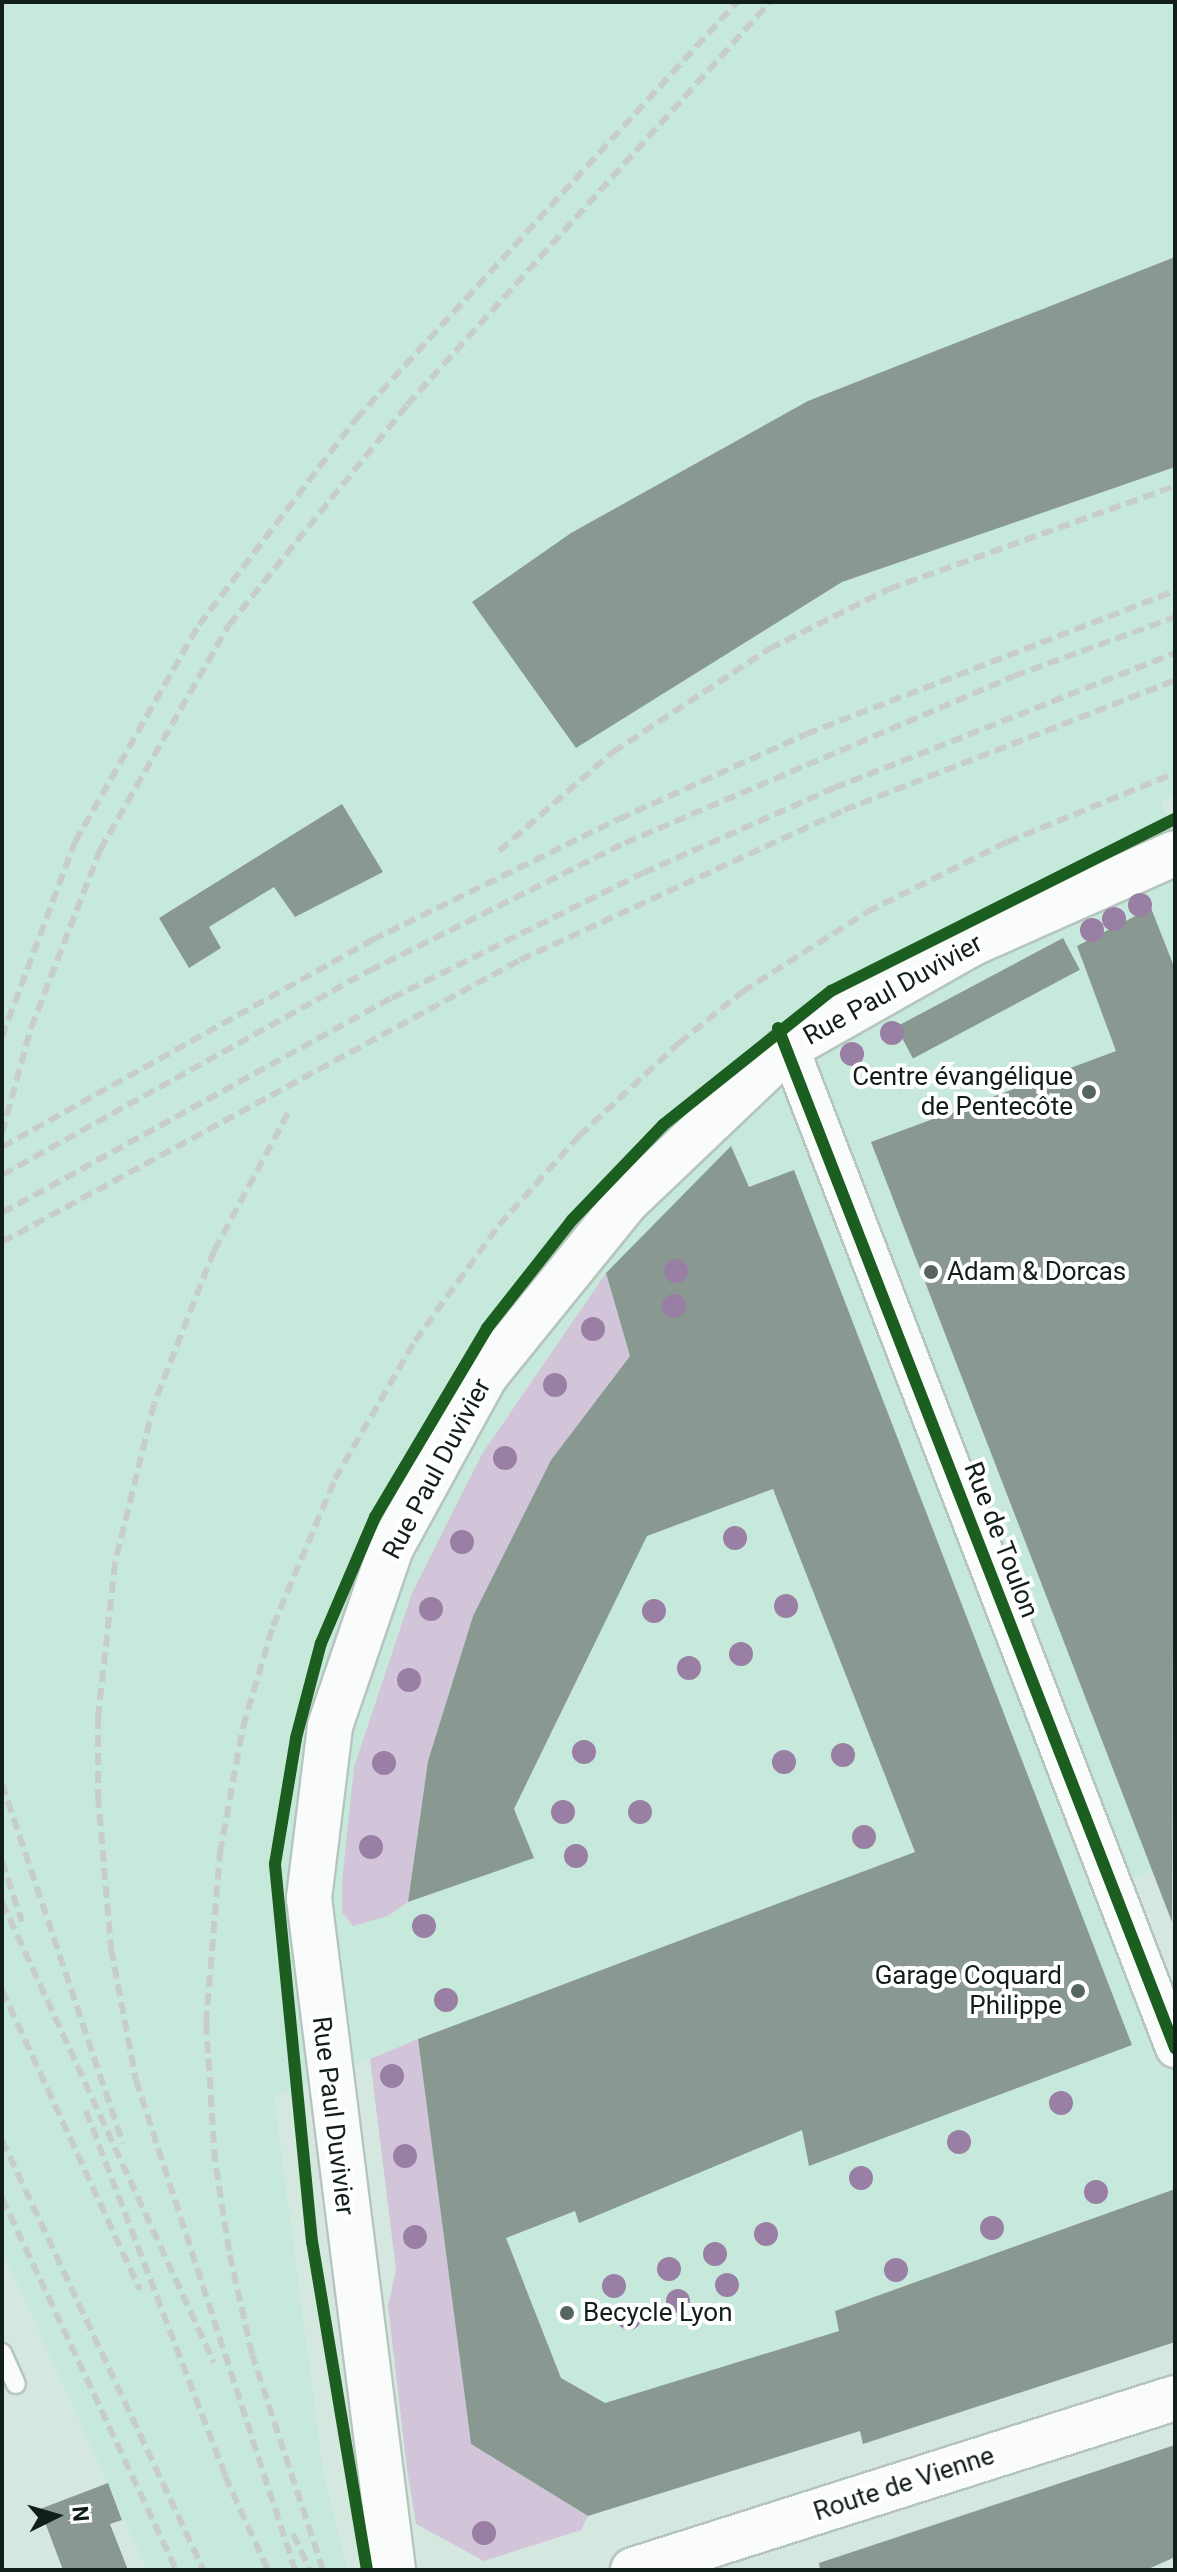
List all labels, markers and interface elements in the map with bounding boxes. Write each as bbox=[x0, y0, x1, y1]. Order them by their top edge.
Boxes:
street label: Rue Paul Duvivier bbox=[798, 928, 988, 1052]
place label: Centre évangélique de Pentecôte bbox=[852, 1061, 1073, 1122]
marker: Centre évangélique de Pentecôte bbox=[1080, 1083, 1098, 1101]
place label: Adam & Dorcas bbox=[947, 1256, 1126, 1288]
marker: Adam & Dorcas bbox=[922, 1263, 940, 1281]
street label: Rue Paul Duvivier bbox=[376, 1373, 498, 1565]
street label: Rue de Toulon bbox=[957, 1458, 1045, 1622]
place label: Garage Coquard Philippe bbox=[875, 1960, 1062, 2022]
marker: Garage Coquard Philippe bbox=[1069, 1982, 1087, 2000]
street label: Rue Paul Duvivier bbox=[305, 2015, 361, 2217]
place label: Becycle Lyon bbox=[583, 2297, 733, 2329]
marker: Becycle Lyon bbox=[558, 2304, 576, 2322]
street label: Route de Vienne bbox=[810, 2440, 998, 2528]
north arrow bbox=[16, 2476, 96, 2556]
text: N bbox=[67, 2505, 94, 2523]

